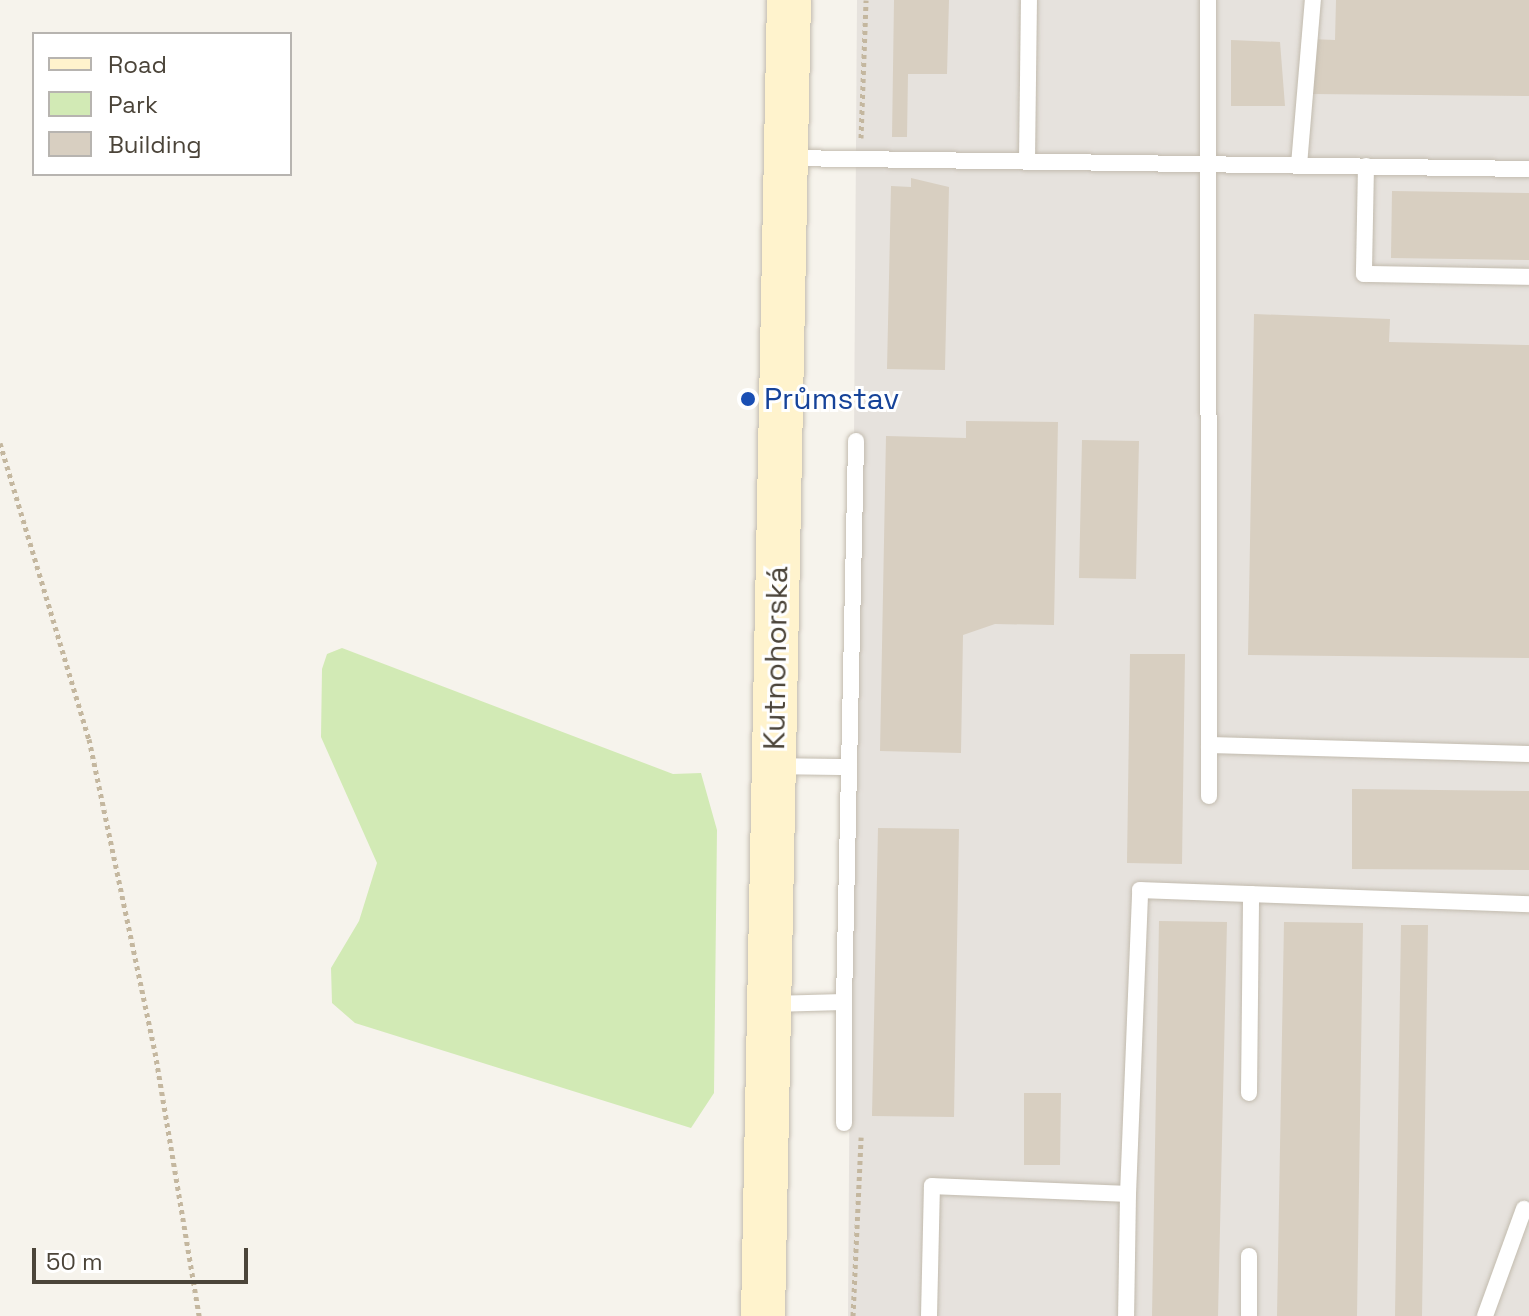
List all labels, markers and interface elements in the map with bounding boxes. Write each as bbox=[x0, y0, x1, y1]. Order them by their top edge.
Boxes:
legend bbox=[32, 32, 292, 176]
text: Road bbox=[108, 49, 167, 80]
text: Park bbox=[108, 89, 158, 120]
text: Building bbox=[108, 129, 202, 160]
place label: Průmstav bbox=[764, 381, 899, 417]
marker: Průmstav bbox=[739, 390, 757, 408]
street label: Kutnohorská bbox=[756, 566, 796, 750]
scale bar bbox=[36, 1232, 252, 1282]
text: 50 m bbox=[46, 1246, 103, 1277]

